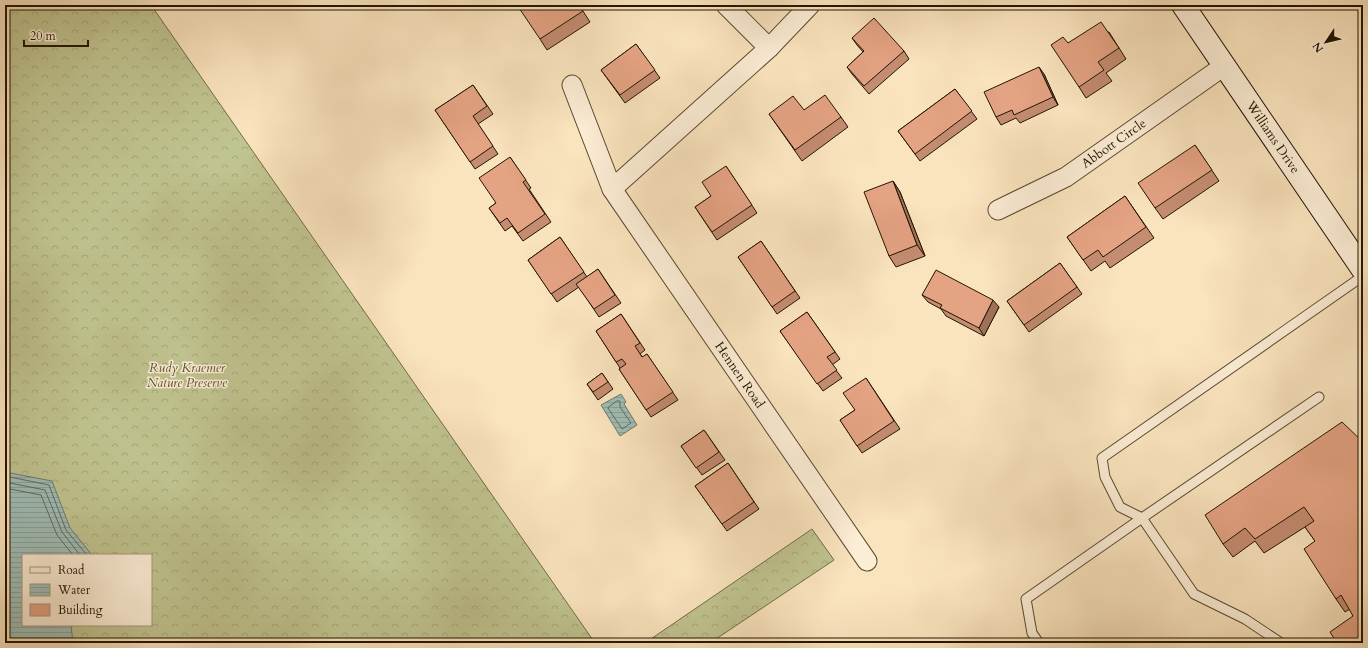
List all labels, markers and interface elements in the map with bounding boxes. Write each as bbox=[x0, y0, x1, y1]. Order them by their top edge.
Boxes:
scale bar bbox=[24, 22, 88, 48]
north arrow bbox=[1306, 22, 1346, 62]
text: 20 m bbox=[30, 28, 57, 44]
text: N bbox=[1309, 39, 1327, 56]
street label: Williams Drive bbox=[1241, 97, 1304, 177]
street label: Abbott Circle bbox=[1078, 114, 1150, 172]
street label: Hennen Road bbox=[710, 338, 769, 412]
park label: Rudy Kraemer Nature Preserve bbox=[147, 359, 228, 392]
legend bbox=[22, 554, 152, 626]
text: Road bbox=[58, 562, 85, 578]
text: Water bbox=[57, 582, 91, 598]
text: Building bbox=[58, 602, 103, 618]

